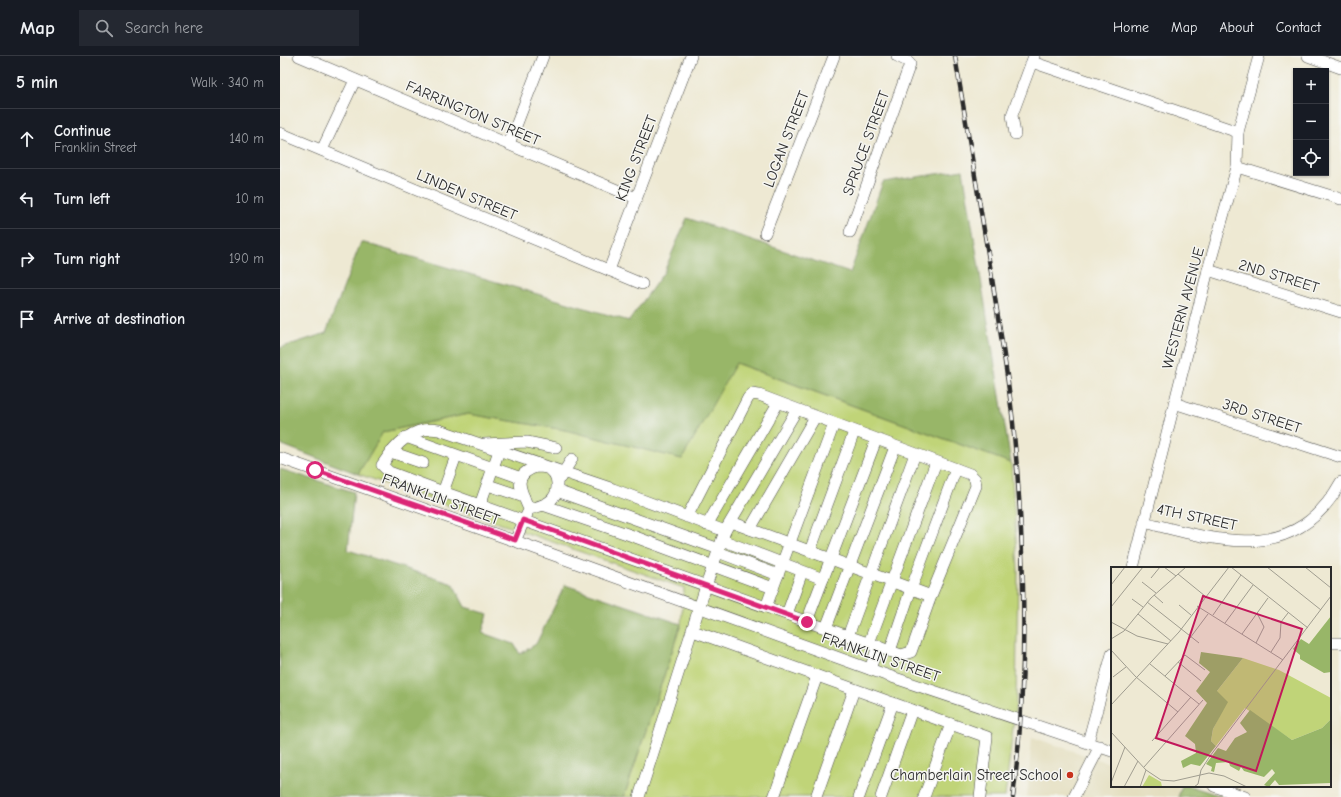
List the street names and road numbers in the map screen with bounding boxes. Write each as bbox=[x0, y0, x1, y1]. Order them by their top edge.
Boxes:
street label: FARRINGTON STREET bbox=[403, 77, 543, 149]
street label: LOGAN STREET bbox=[759, 88, 813, 190]
street label: SPRUCE STREET bbox=[839, 88, 893, 198]
street label: KING STREET bbox=[611, 112, 661, 204]
street label: LINDEN STREET bbox=[414, 166, 520, 224]
street label: WESTERN AVENUE bbox=[1158, 245, 1208, 371]
street label: 2ND STREET bbox=[1237, 255, 1322, 297]
street label: 3RD STREET bbox=[1220, 395, 1304, 437]
street label: FRANKLIN STREET bbox=[380, 469, 502, 529]
street label: 4TH STREET bbox=[1155, 500, 1239, 534]
street label: FRANKLIN STREET bbox=[820, 628, 943, 686]

